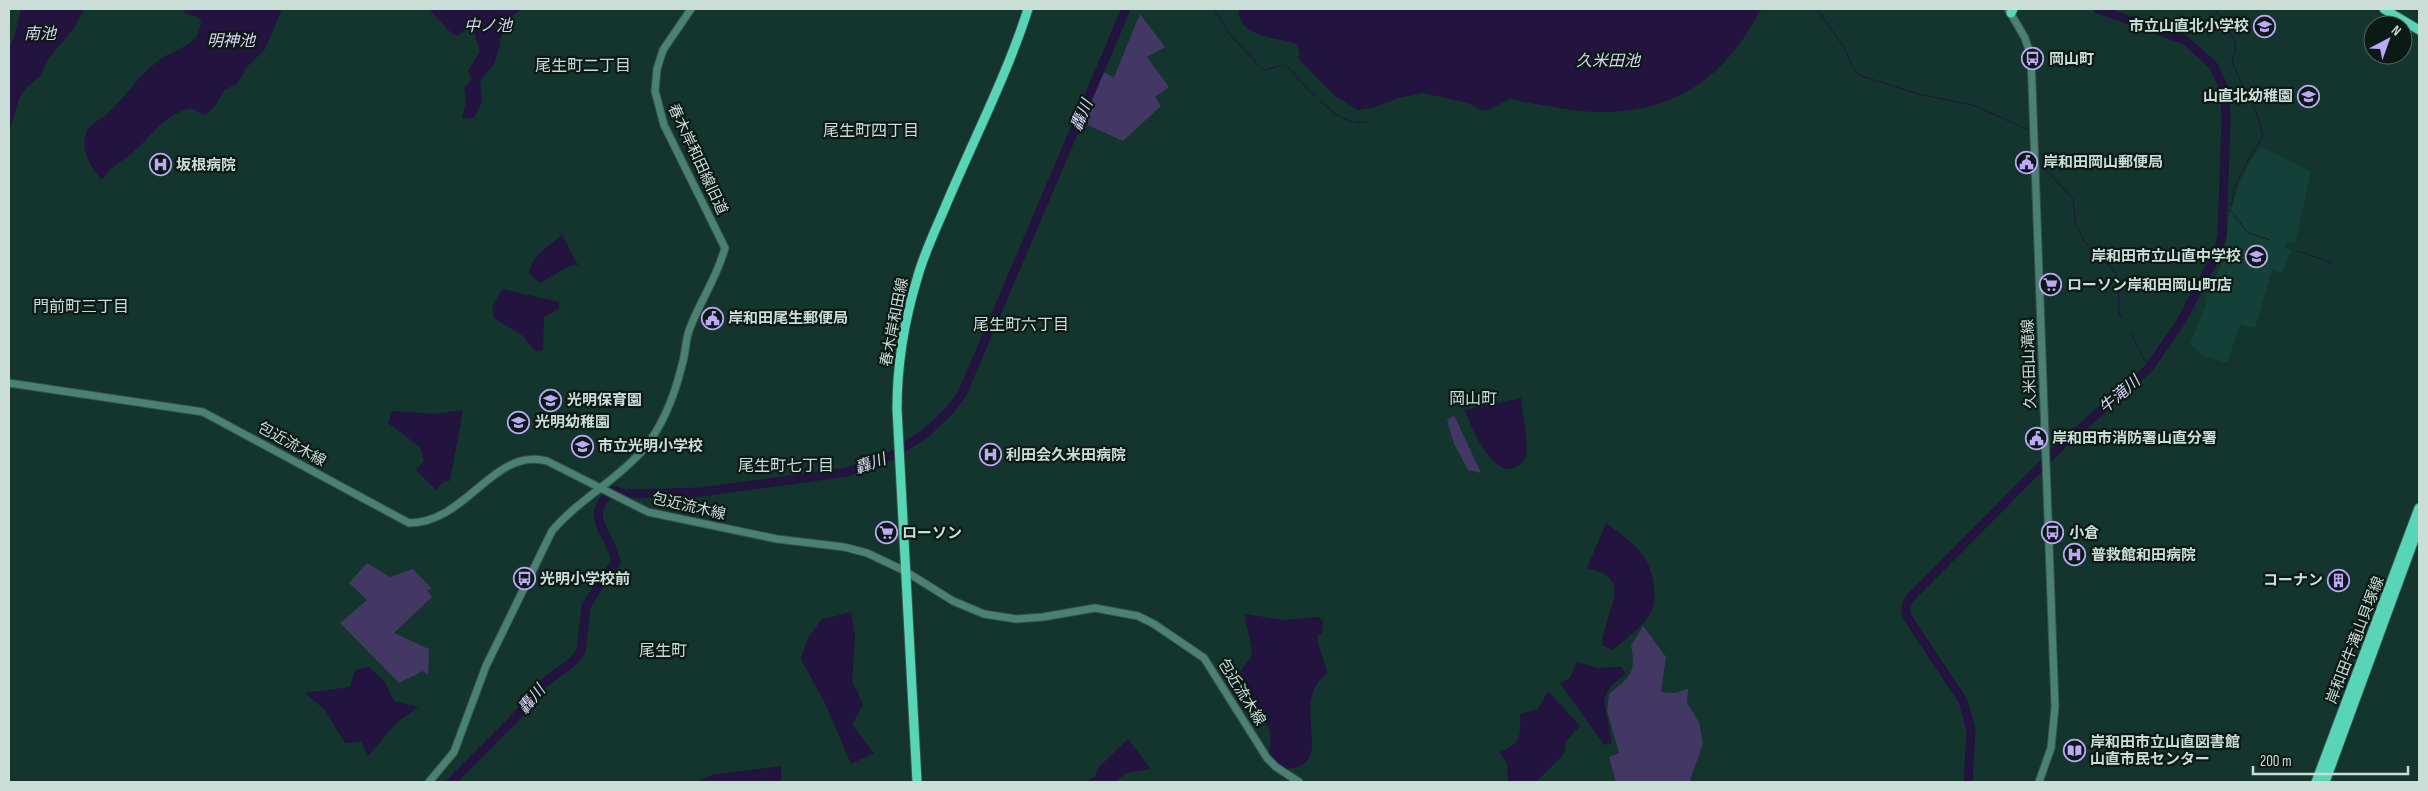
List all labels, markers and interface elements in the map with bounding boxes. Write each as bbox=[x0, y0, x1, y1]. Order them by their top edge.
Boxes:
school or university icon: 市立山直北小学校 bbox=[2253, 14, 2277, 38]
north arrow bbox=[2363, 15, 2413, 65]
water label: 中ノ池 bbox=[464, 17, 514, 36]
place label: 市立山直北小学校 bbox=[2129, 17, 2249, 36]
text: N bbox=[2388, 22, 2405, 39]
water label: 南池 bbox=[24, 25, 58, 44]
water label: 明神池 bbox=[207, 32, 257, 51]
bus stop icon: 岡山町 bbox=[2021, 47, 2045, 71]
place label: 岡山町 bbox=[2049, 50, 2094, 69]
water label: 久米田池 bbox=[1576, 52, 1642, 71]
district label: 尾生町二丁目 bbox=[535, 57, 631, 76]
school or university icon: 山直北幼稚園 bbox=[2297, 84, 2321, 108]
place label: 山直北幼稚園 bbox=[2203, 87, 2293, 106]
water label: 轟川 bbox=[1067, 95, 1098, 134]
street label: 春木岸和田線旧道 bbox=[664, 101, 732, 218]
district label: 尾生町四丁目 bbox=[823, 122, 919, 141]
public building icon: 岸和田岡山郵便局 bbox=[2015, 150, 2039, 174]
hospital icon: 坂根病院 bbox=[148, 153, 172, 177]
place label: 岸和田岡山郵便局 bbox=[2043, 153, 2163, 172]
place label: 坂根病院 bbox=[176, 156, 236, 175]
school or university icon: 岸和田市立山直中学校 bbox=[2245, 244, 2269, 268]
place label: 岸和田市立山直中学校 bbox=[2091, 247, 2241, 266]
supermarket icon: ローソン岸和田岡山町店 bbox=[2039, 273, 2063, 297]
street label: 春木岸和田線 bbox=[877, 276, 912, 368]
place label: ローソン岸和田岡山町店 bbox=[2067, 276, 2232, 295]
district label: 門前町三丁目 bbox=[33, 298, 129, 317]
public building icon: 岸和田尾生郵便局 bbox=[700, 306, 724, 330]
place label: 岸和田尾生郵便局 bbox=[728, 309, 848, 328]
district label: 尾生町六丁目 bbox=[973, 316, 1069, 335]
street label: 久米田山滝線 bbox=[2018, 319, 2041, 409]
water label: 牛滝川 bbox=[2096, 371, 2146, 418]
school or university icon: 光明保育園 bbox=[539, 388, 563, 412]
district label: 岡山町 bbox=[1449, 390, 1497, 409]
place label: 光明保育園 bbox=[567, 391, 642, 410]
school or university icon: 光明幼稚園 bbox=[507, 410, 531, 434]
place label: 光明幼稚園 bbox=[535, 413, 610, 432]
street label: 包近流木線 bbox=[254, 418, 329, 471]
public building icon: 岸和田市消防署山直分署 bbox=[2024, 426, 2048, 450]
place label: 岸和田市消防署山直分署 bbox=[2052, 429, 2217, 448]
school or university icon: 市立光明小学校 bbox=[570, 434, 594, 458]
place label: 市立光明小学校 bbox=[598, 437, 703, 456]
hospital icon: 利田会久米田病院 bbox=[978, 443, 1002, 467]
place label: 利田会久米田病院 bbox=[1006, 446, 1126, 465]
water label: 轟川 bbox=[852, 449, 891, 479]
district label: 尾生町七丁目 bbox=[738, 457, 834, 476]
street label: 包近流木線 bbox=[650, 489, 728, 524]
supermarket icon: ローソン bbox=[874, 521, 898, 545]
bus stop icon: 小倉 bbox=[2041, 521, 2065, 545]
place label: ローソン bbox=[902, 524, 962, 543]
place label: 小倉 bbox=[2069, 524, 2099, 543]
hospital icon: 普救館和田病院 bbox=[2063, 543, 2087, 567]
place label: 普救館和田病院 bbox=[2091, 546, 2196, 565]
bus stop icon: 光明小学校前 bbox=[512, 567, 536, 591]
building icon: コーナン bbox=[2327, 568, 2351, 592]
place label: 光明小学校前 bbox=[540, 570, 630, 589]
place label: コーナン bbox=[2263, 571, 2323, 590]
street label: 岸和田牛滝山貝塚線 bbox=[2322, 574, 2389, 707]
district label: 尾生町 bbox=[639, 642, 687, 661]
street label: 包近流木線 bbox=[1214, 655, 1270, 729]
water label: 轟川 bbox=[515, 680, 551, 718]
place label: 岸和田市立山直図書館 山直市民センター bbox=[2090, 733, 2240, 769]
library icon: 岸和田市立山直図書館 山直市民センター bbox=[2062, 739, 2086, 763]
scale bar bbox=[2253, 744, 2408, 776]
text: 200 m bbox=[2260, 752, 2292, 771]

